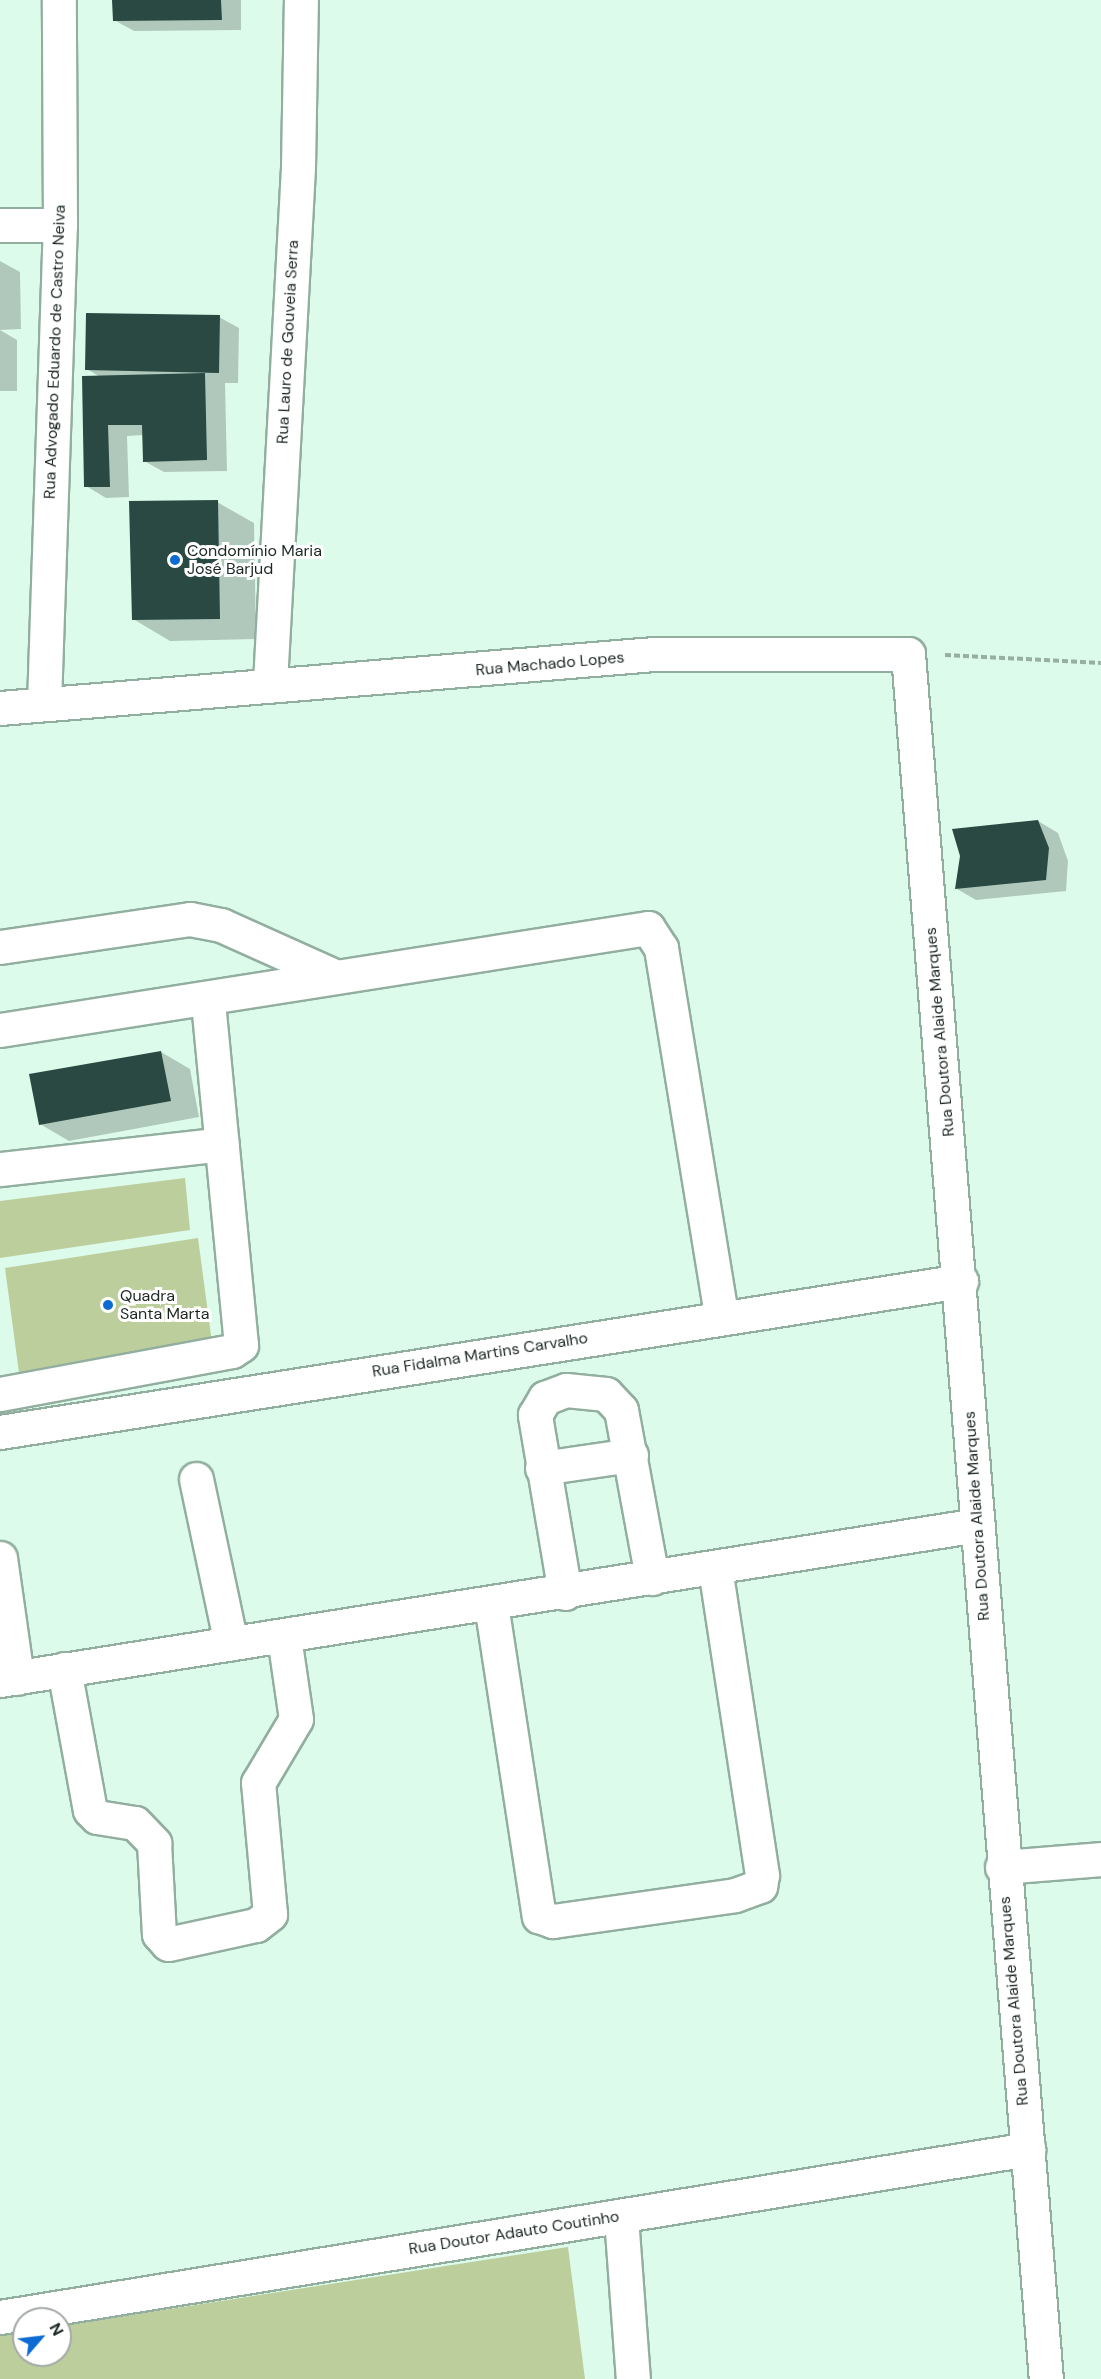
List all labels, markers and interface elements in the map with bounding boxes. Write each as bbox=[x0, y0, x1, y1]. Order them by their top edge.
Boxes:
street label: Rua Advogado Eduardo de Castro Neiva bbox=[40, 205, 70, 499]
street label: Rua Lauro de Gouveia Serra bbox=[273, 239, 303, 445]
place label: Condomínio Maria José Barjud bbox=[187, 541, 322, 579]
marker: Condomínio Maria José Barjud bbox=[168, 553, 182, 567]
street label: Rua Machado Lopes bbox=[475, 648, 625, 680]
street label: Rua Doutora Alaide Marques bbox=[921, 927, 959, 1137]
place label: Quadra Santa Marta bbox=[120, 1286, 209, 1324]
marker: Quadra Santa Marta bbox=[101, 1298, 115, 1312]
street label: Rua Fidalma Martins Carvalho bbox=[371, 1328, 589, 1382]
street label: Rua Doutora Alaide Marques bbox=[960, 1411, 994, 1621]
street label: Rua Doutora Alaide Marques bbox=[995, 1896, 1033, 2106]
street label: Rua Doutor Adauto Coutinho bbox=[407, 2207, 621, 2259]
north arrow bbox=[12, 2307, 72, 2367]
text: N bbox=[45, 2319, 69, 2339]

